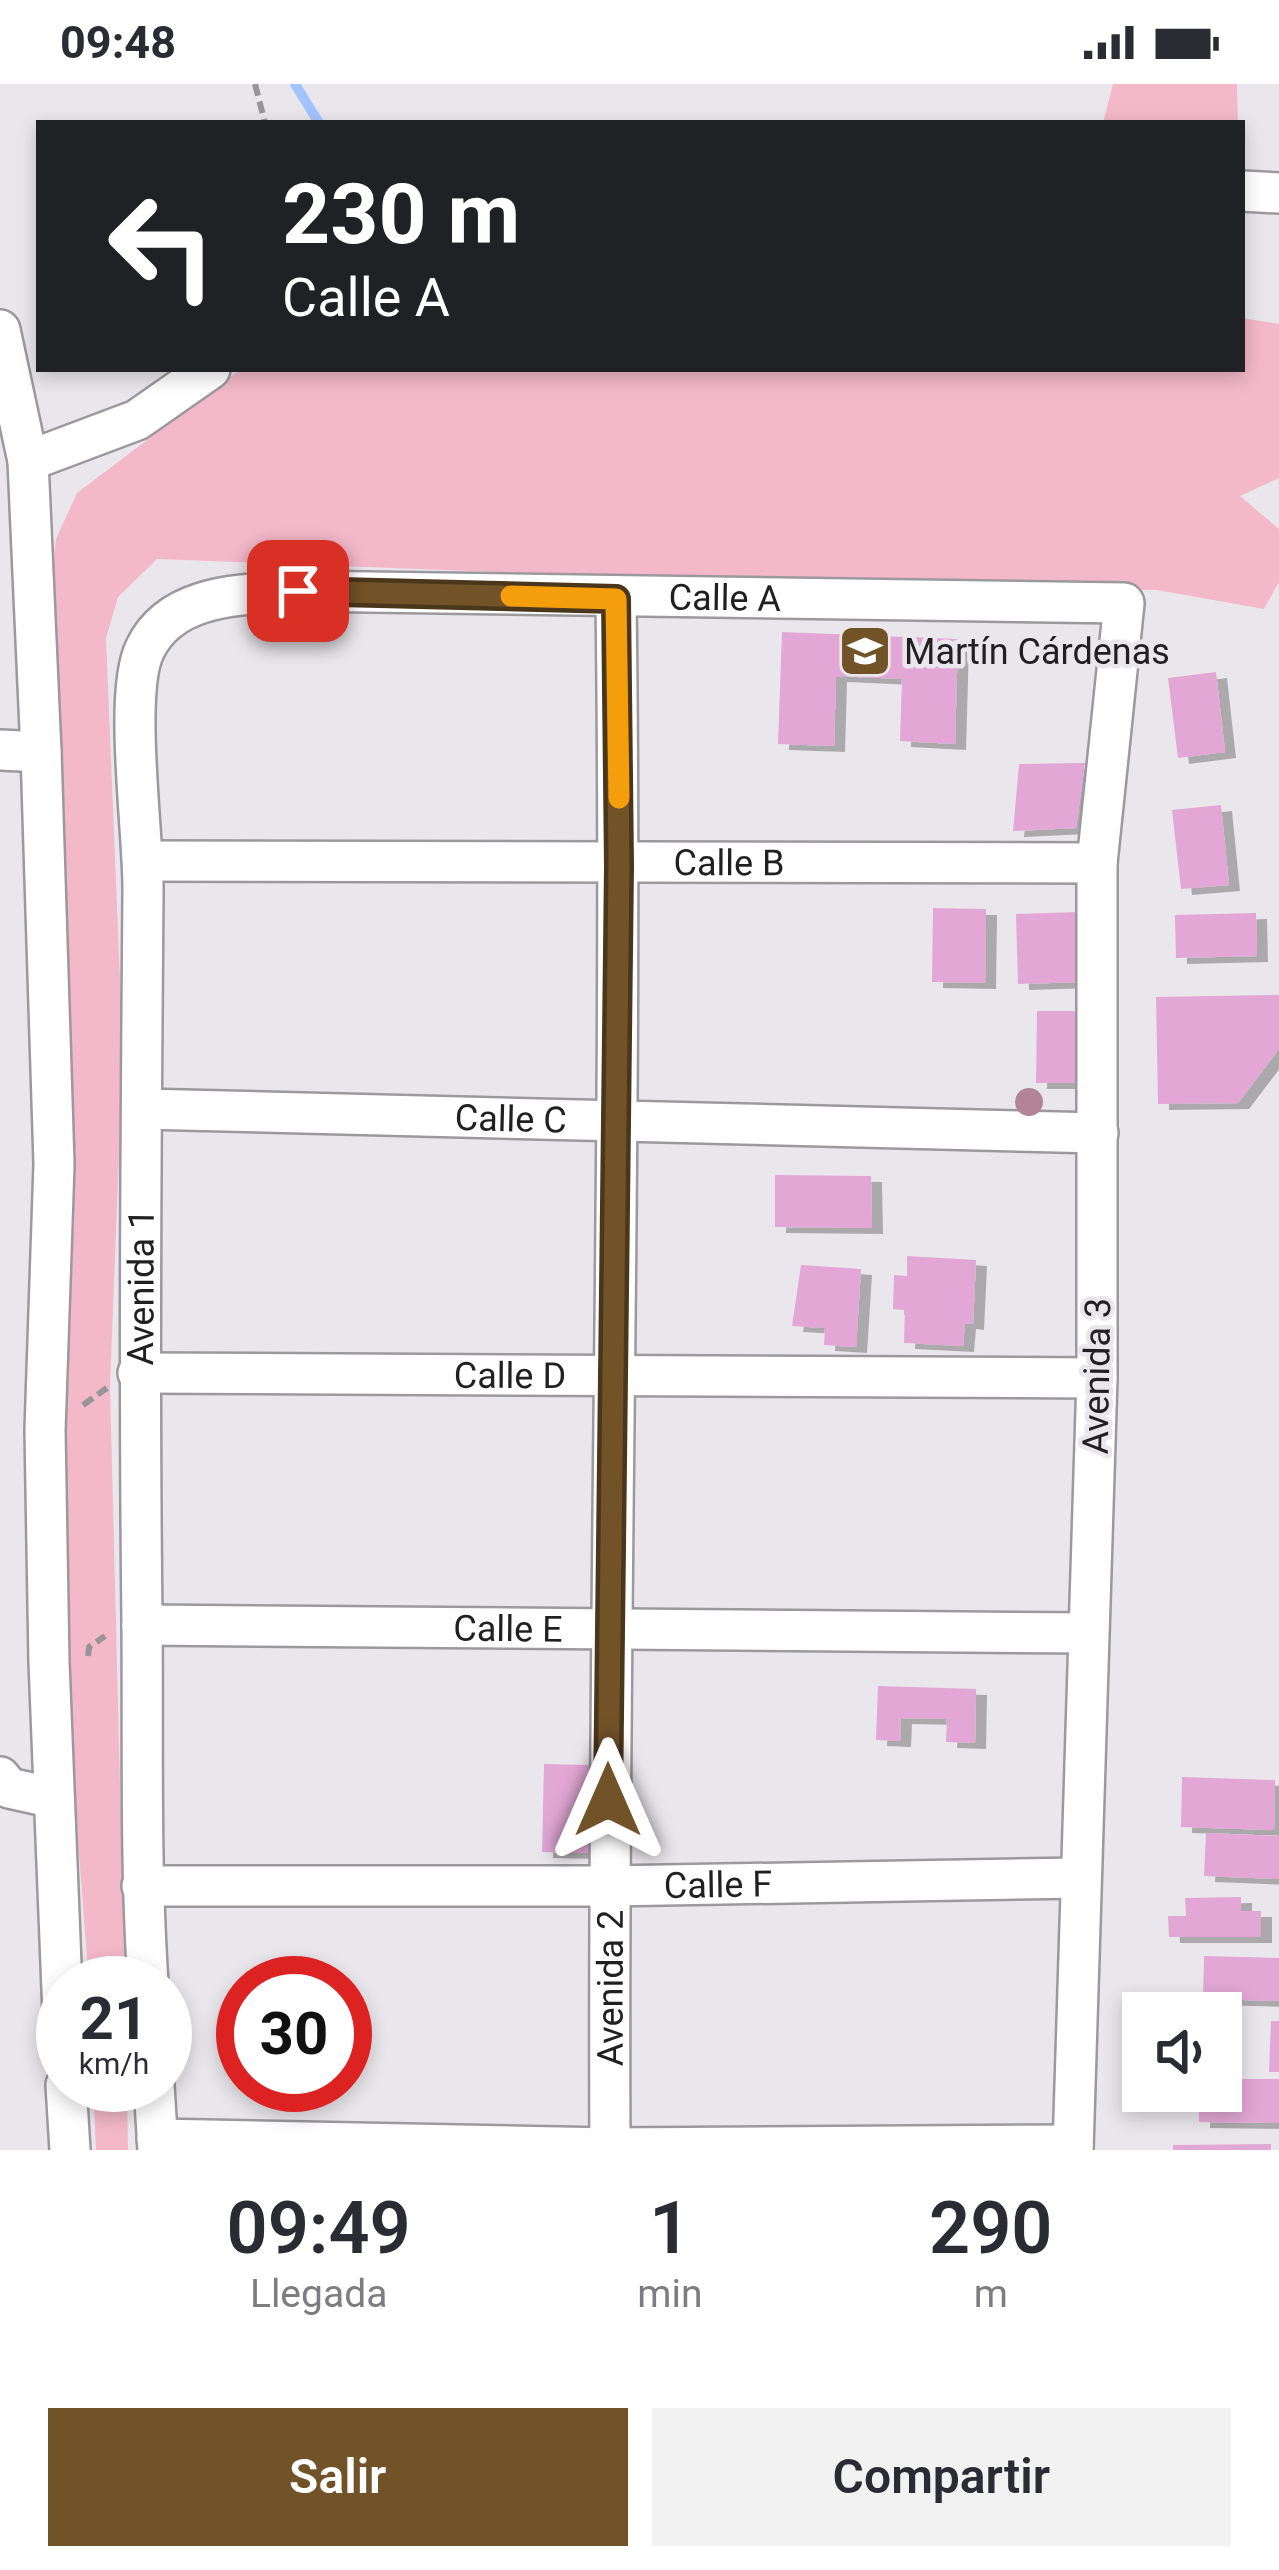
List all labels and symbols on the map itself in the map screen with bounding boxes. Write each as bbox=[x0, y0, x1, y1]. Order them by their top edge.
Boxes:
pin bbox=[247, 540, 349, 642]
street label: Calle A bbox=[668, 576, 782, 620]
school or university icon: Martín Cárdenas bbox=[837, 623, 893, 679]
place label: Martín Cárdenas bbox=[904, 631, 1170, 673]
street label: Calle B bbox=[673, 842, 785, 884]
street label: Calle C bbox=[454, 1097, 567, 1142]
street label: Avenida 1 bbox=[120, 1209, 163, 1365]
street label: Avenida 3 bbox=[1075, 1297, 1119, 1455]
street label: Calle D bbox=[454, 1355, 566, 1397]
street label: Calle E bbox=[453, 1608, 563, 1651]
position arrow bbox=[545, 1737, 671, 1863]
street label: Calle F bbox=[663, 1863, 773, 1907]
street label: Avenida 2 bbox=[590, 1910, 632, 2066]
speed limit sign: 30 bbox=[216, 1956, 372, 2112]

